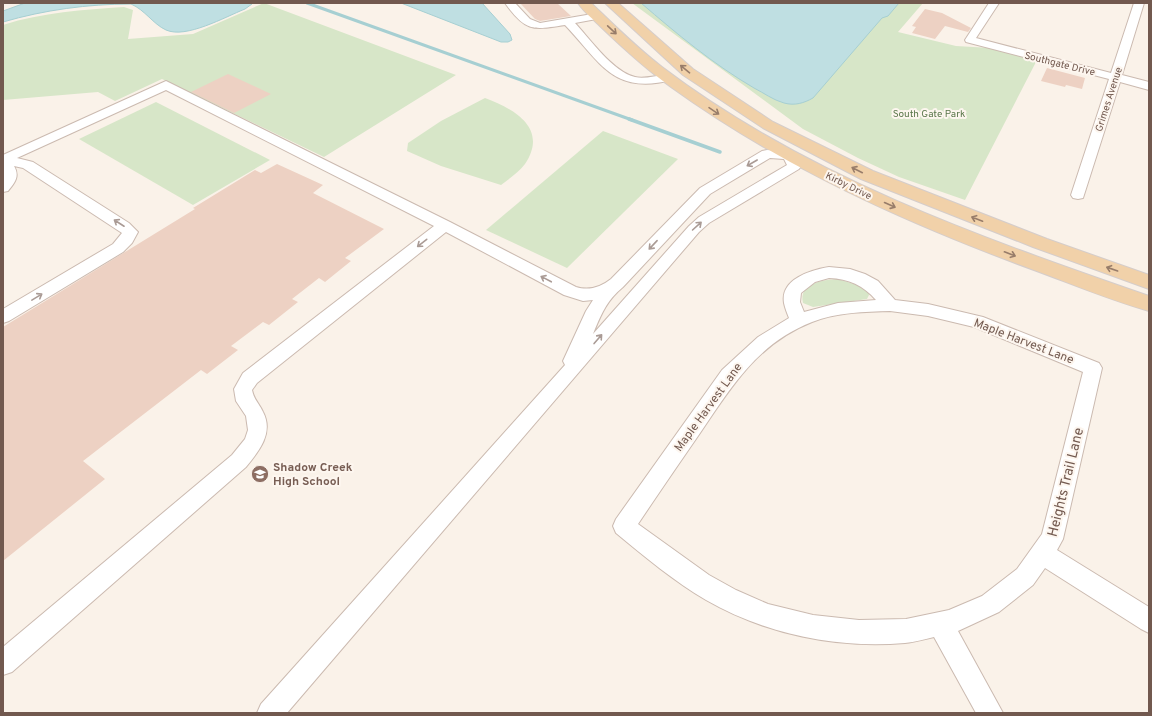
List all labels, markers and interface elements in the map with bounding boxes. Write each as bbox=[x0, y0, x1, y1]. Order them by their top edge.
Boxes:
one-way arrow bbox=[607, 25, 617, 34]
street label: Southgate Drive bbox=[1023, 49, 1096, 80]
one-way arrow bbox=[679, 64, 690, 73]
street label: Grimes Avenue bbox=[1093, 65, 1126, 133]
one-way arrow bbox=[708, 107, 719, 115]
park label: South Gate Park bbox=[893, 108, 965, 121]
one-way arrow bbox=[746, 160, 758, 168]
one-way arrow bbox=[851, 166, 863, 173]
street label: Kirby Drive bbox=[823, 170, 874, 203]
one-way arrow bbox=[884, 202, 896, 209]
one-way arrow bbox=[972, 214, 984, 222]
one-way arrow bbox=[113, 218, 124, 227]
one-way arrow bbox=[692, 222, 702, 231]
one-way arrow bbox=[416, 239, 427, 248]
one-way arrow bbox=[648, 240, 658, 250]
one-way arrow bbox=[1004, 251, 1016, 259]
one-way arrow bbox=[1107, 264, 1119, 272]
one-way arrow bbox=[540, 274, 552, 282]
one-way arrow bbox=[31, 292, 43, 300]
street label: Maple Harvest Lane bbox=[971, 315, 1076, 368]
one-way arrow bbox=[594, 334, 603, 345]
street label: Maple Harvest Lane bbox=[671, 360, 746, 455]
street label: Heights Trail Lane bbox=[1045, 426, 1088, 539]
place label: Shadow Creek High School bbox=[273, 460, 353, 490]
school or university icon: Shadow Creek High School bbox=[250, 464, 270, 484]

